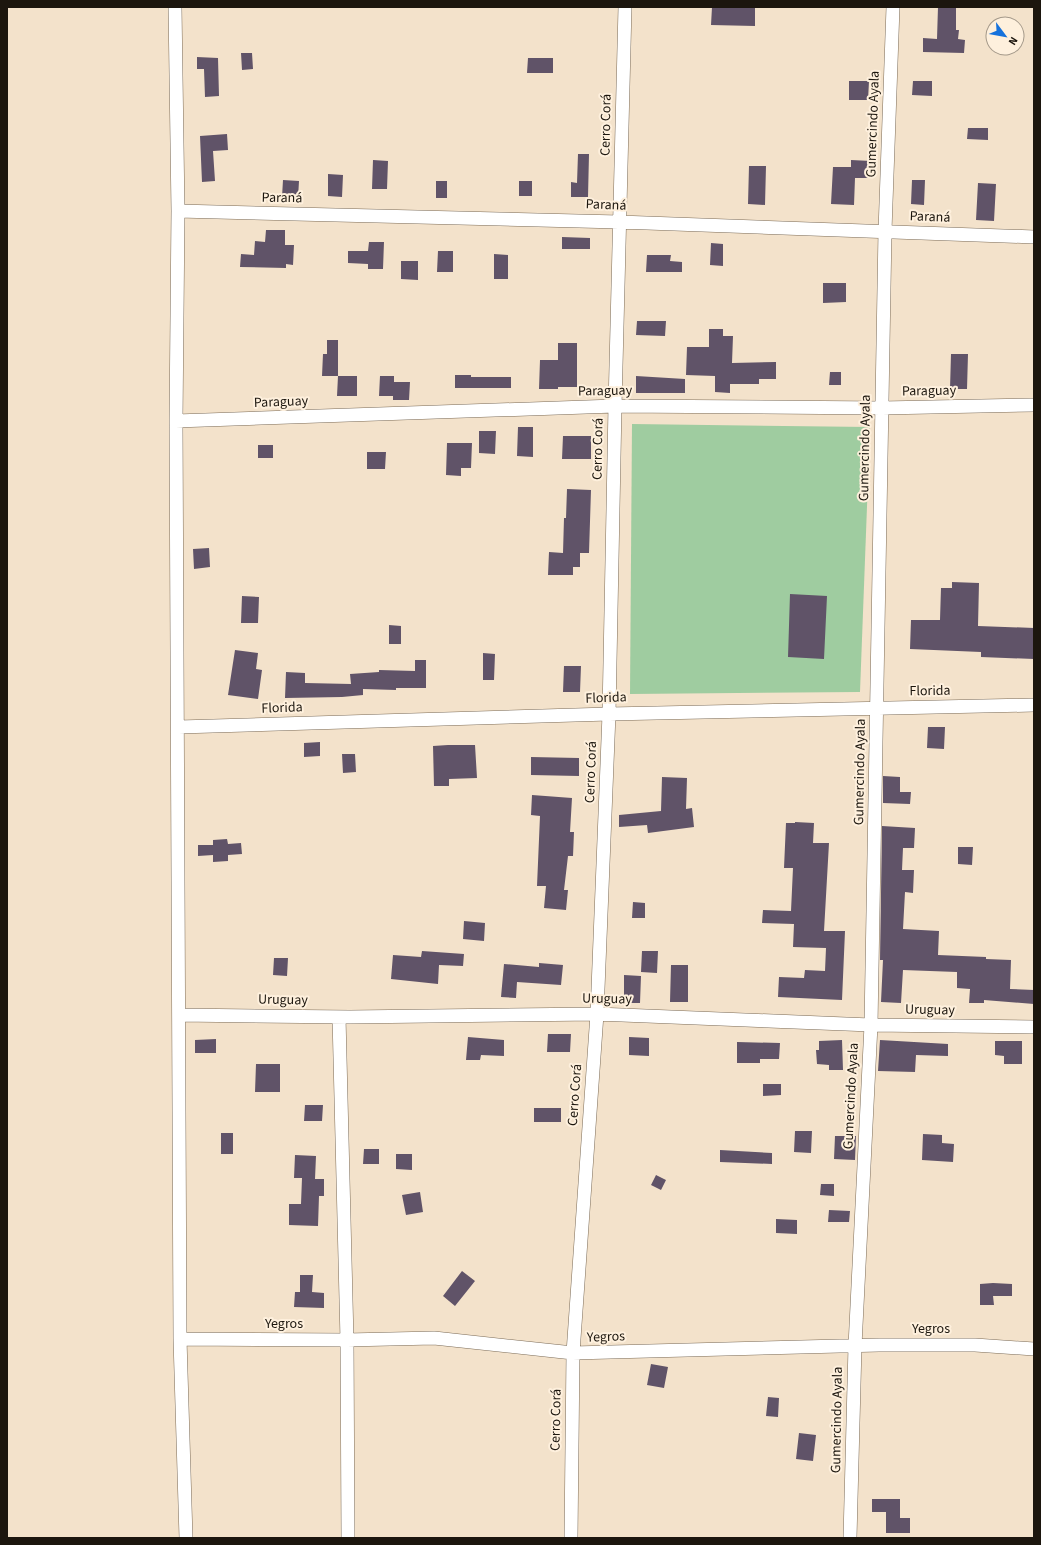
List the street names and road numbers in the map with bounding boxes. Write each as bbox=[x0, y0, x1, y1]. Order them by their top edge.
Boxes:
street label: Gumercindo Ayala bbox=[861, 70, 885, 178]
street label: Cerro Corá bbox=[595, 94, 617, 156]
street label: Paraná bbox=[261, 188, 303, 208]
street label: Paraná bbox=[585, 194, 627, 216]
street label: Paraná bbox=[909, 206, 951, 228]
street label: Paraguay bbox=[578, 381, 633, 401]
street label: Paraguay bbox=[902, 381, 957, 401]
street label: Paraguay bbox=[254, 391, 309, 413]
street label: Gumercindo Ayala bbox=[854, 395, 876, 501]
street label: Cerro Corá bbox=[587, 418, 609, 480]
street label: Florida bbox=[909, 681, 951, 701]
street label: Florida bbox=[585, 687, 627, 709]
street label: Florida bbox=[261, 697, 303, 719]
street label: Gumercindo Ayala bbox=[849, 719, 871, 825]
street label: Cerro Corá bbox=[580, 741, 602, 803]
street label: Uruguay bbox=[582, 989, 633, 1009]
street label: Uruguay bbox=[258, 990, 309, 1010]
street label: Uruguay bbox=[905, 1000, 956, 1020]
street label: Gumercindo Ayala bbox=[838, 1042, 864, 1150]
street label: Cerro Corá bbox=[563, 1063, 587, 1127]
street label: Yegros bbox=[264, 1314, 303, 1334]
street label: Yegros bbox=[911, 1319, 950, 1339]
street label: Yegros bbox=[586, 1326, 626, 1348]
street label: Gumercindo Ayala bbox=[826, 1367, 848, 1473]
street label: Cerro Corá bbox=[545, 1389, 567, 1451]

